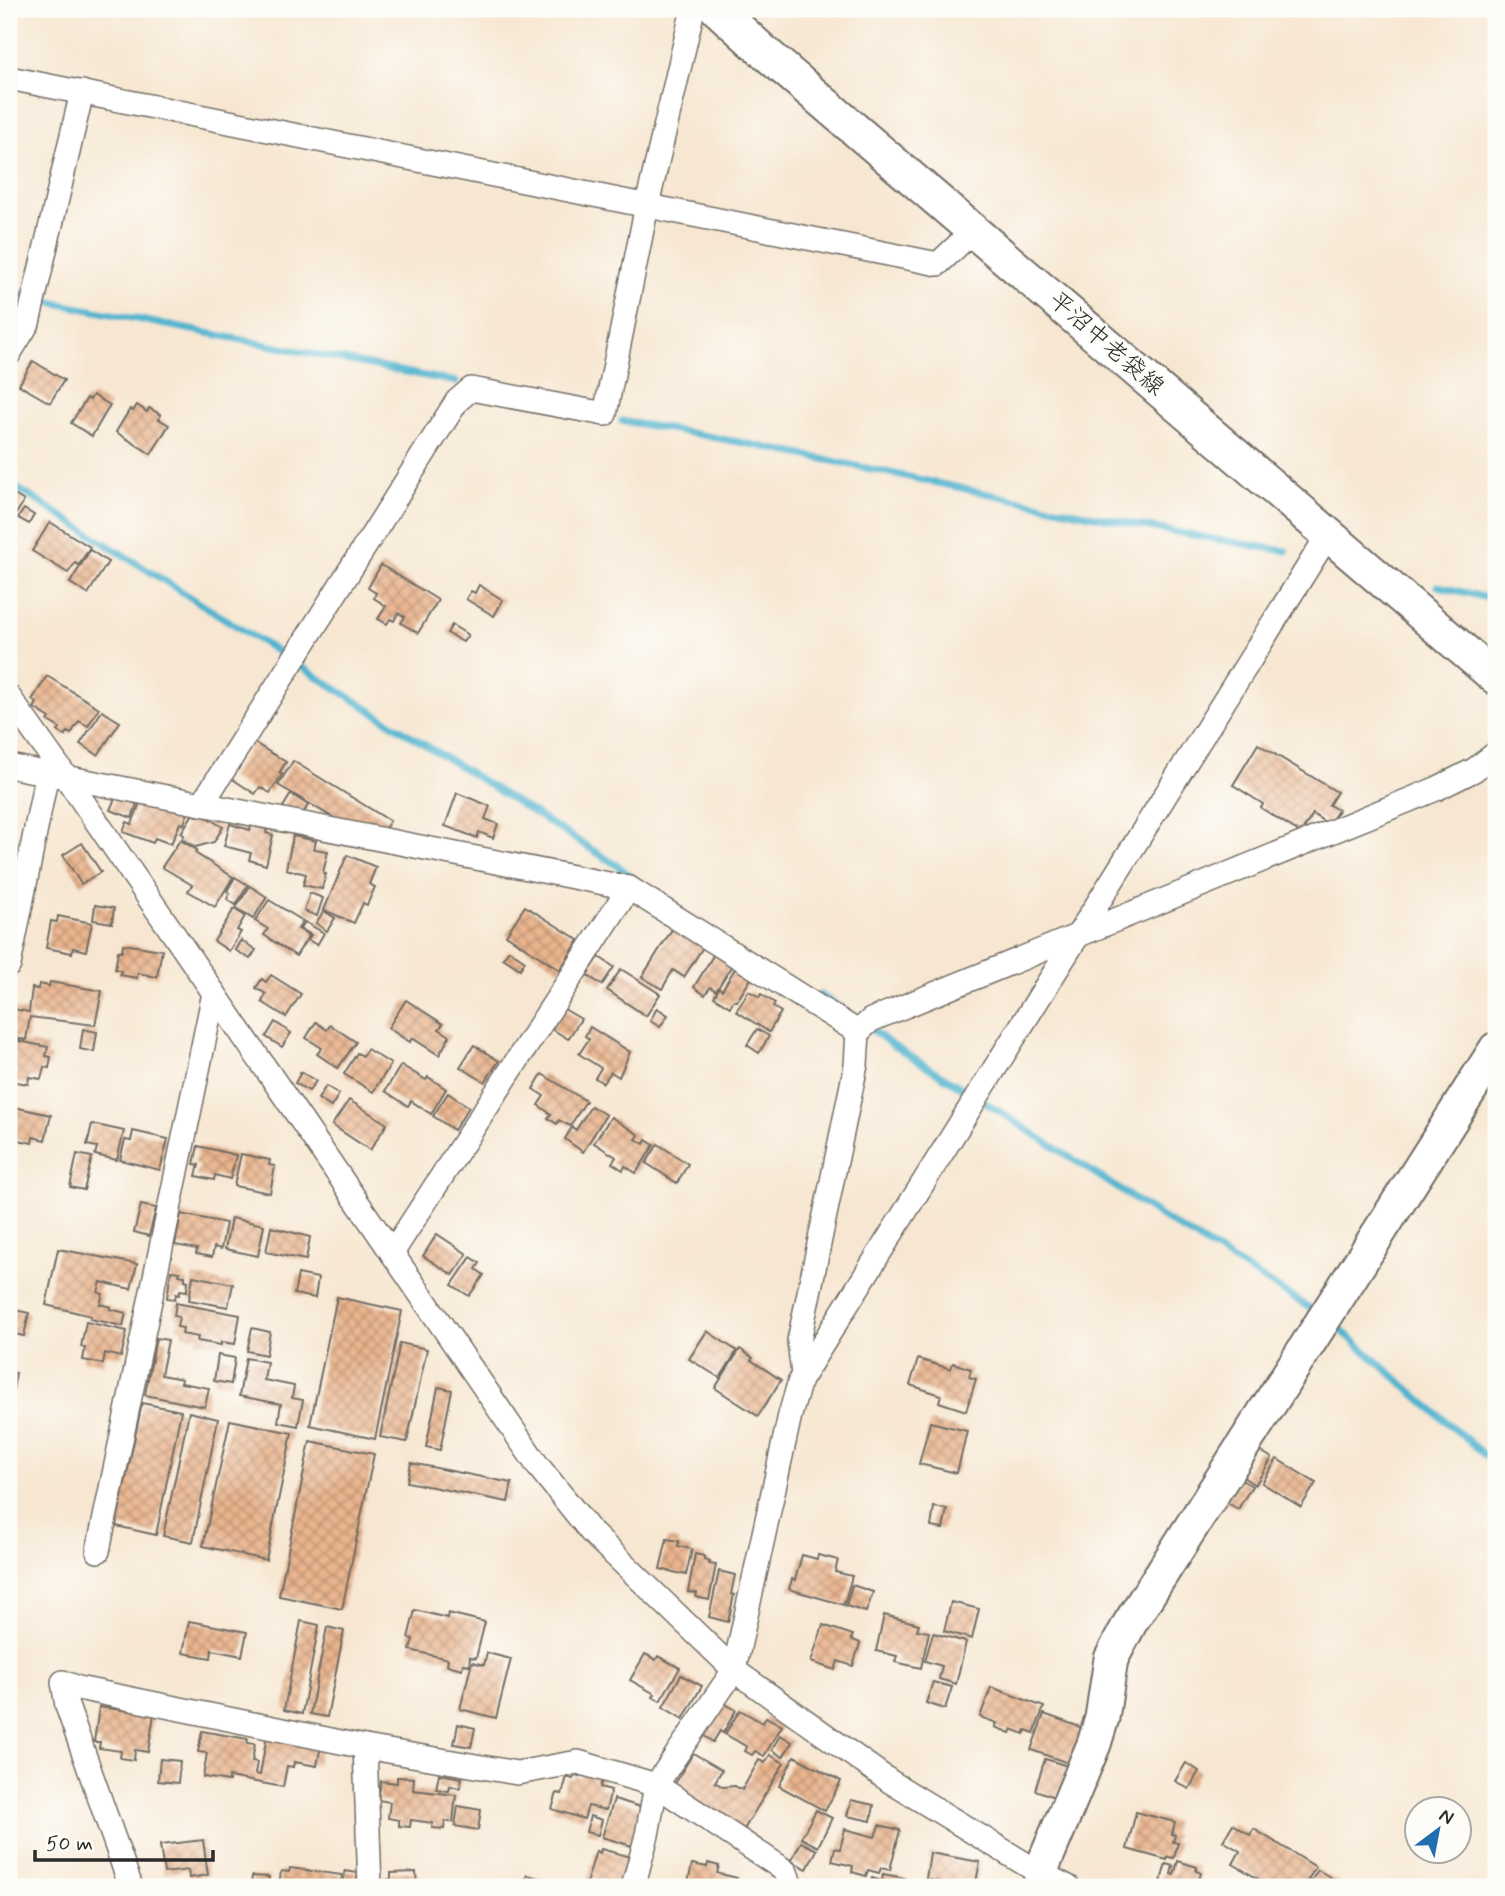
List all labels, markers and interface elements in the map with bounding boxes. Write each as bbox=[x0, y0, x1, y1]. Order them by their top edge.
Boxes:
street label: 平沼中老袋線 bbox=[1041, 285, 1171, 403]
north arrow bbox=[1404, 1794, 1474, 1864]
text: N bbox=[1434, 1803, 1458, 1831]
scale bar bbox=[35, 1819, 214, 1863]
text: 50 m bbox=[46, 1830, 93, 1858]

